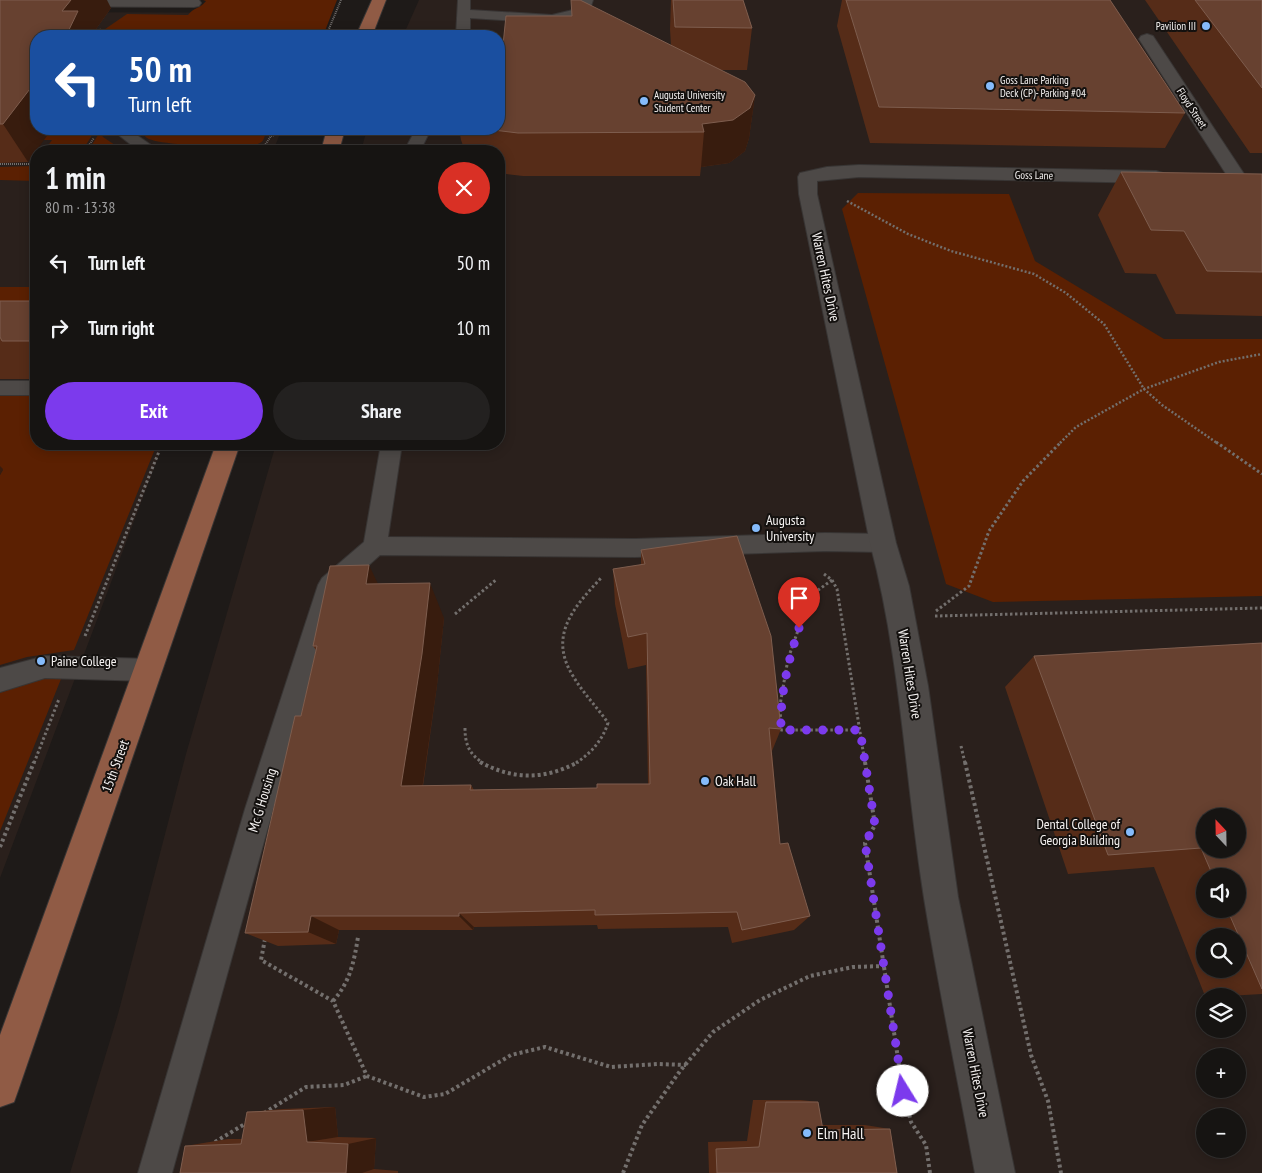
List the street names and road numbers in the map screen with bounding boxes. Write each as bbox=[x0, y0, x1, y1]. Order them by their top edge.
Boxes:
street label: Floyd Street bbox=[1174, 85, 1210, 131]
street label: Goss Lane bbox=[1015, 168, 1054, 182]
street label: Warren Hites Drive bbox=[808, 231, 844, 323]
street label: Warren Hites Drive bbox=[894, 628, 926, 720]
street label: 15th Street bbox=[97, 737, 133, 795]
street label: Mc G Housing bbox=[244, 766, 280, 834]
street label: Warren Hites Drive bbox=[959, 1027, 993, 1119]

